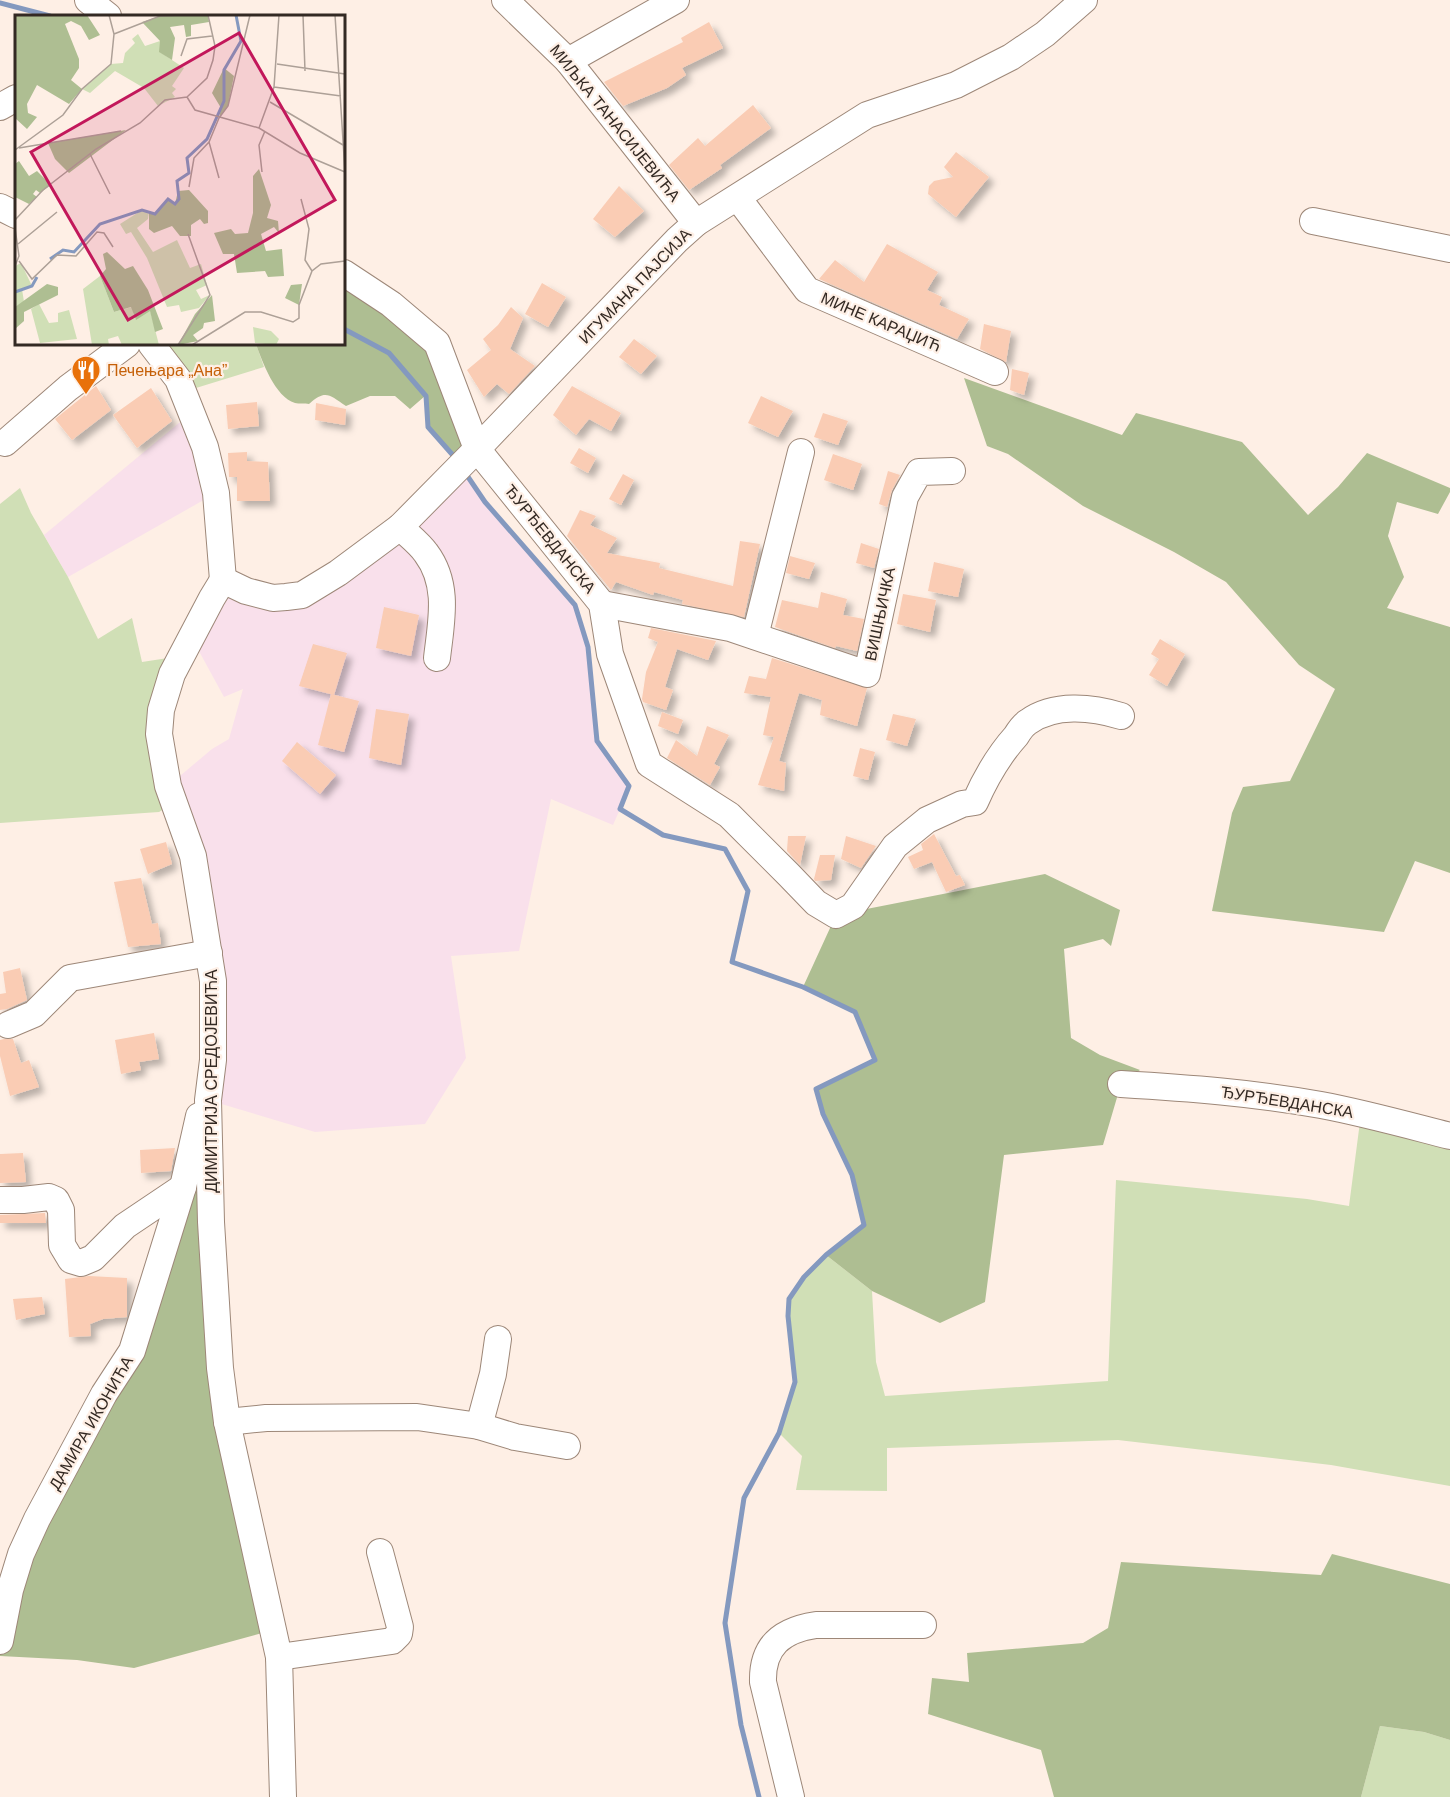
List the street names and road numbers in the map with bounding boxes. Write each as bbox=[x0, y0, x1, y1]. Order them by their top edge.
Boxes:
street label: МИЉКА ТАНАСИЈЕВИЋА bbox=[547, 41, 684, 205]
street label: ИГУМАНА ПАЈСИЈА bbox=[576, 225, 694, 347]
street label: МИНЕ КАРАЏИЋ bbox=[819, 289, 943, 355]
street label: ЂУРЂЕВДАНСКА bbox=[501, 482, 599, 597]
street label: ВИШЊИЧКА bbox=[862, 565, 898, 662]
street label: ДИМИТРИЈА СРЕДОЈЕВИЋА bbox=[203, 969, 220, 1193]
street label: ЂУРЂЕВДАНСКА bbox=[1219, 1083, 1355, 1121]
street label: ДАМИРА ИКОНИЋА bbox=[46, 1353, 136, 1493]

